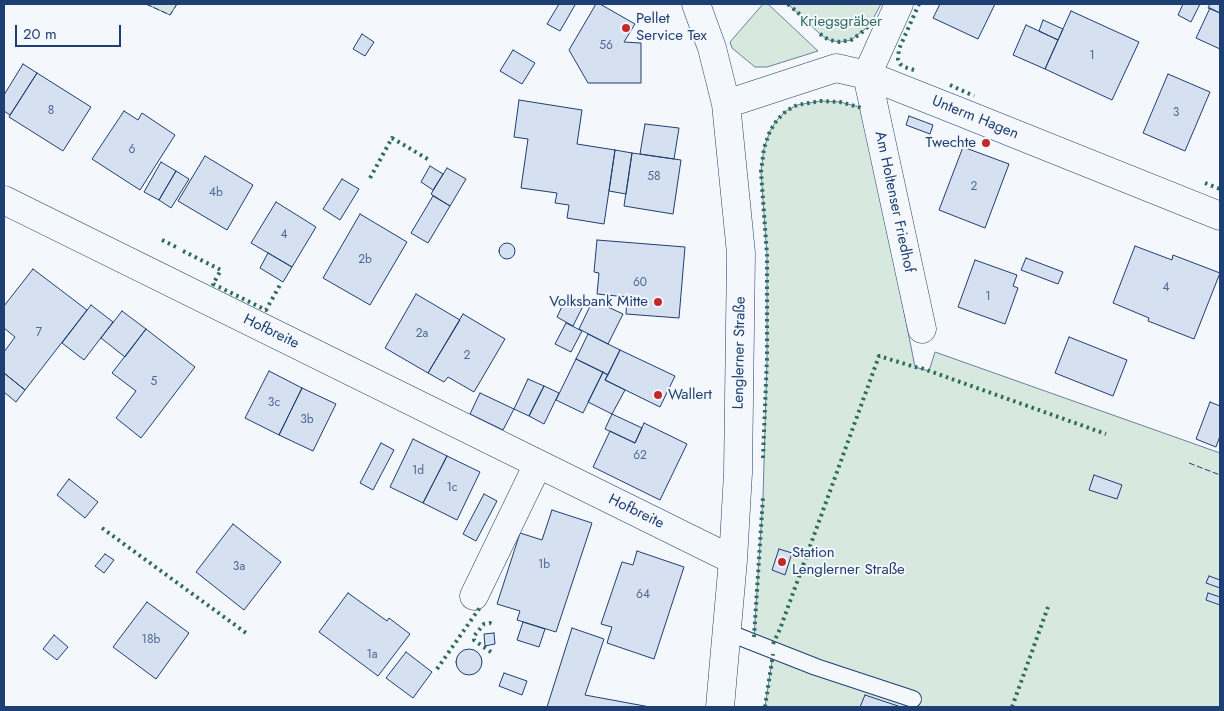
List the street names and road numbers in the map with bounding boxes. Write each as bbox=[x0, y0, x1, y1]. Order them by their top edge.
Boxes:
street label: Unterm Hagen bbox=[929, 92, 1021, 144]
street label: Am Holtenser Friedhof bbox=[870, 130, 918, 274]
street label: Lenglerner Straße bbox=[730, 296, 750, 410]
street label: Hofbreite bbox=[240, 311, 302, 353]
street label: Hofbreite bbox=[605, 491, 667, 533]

